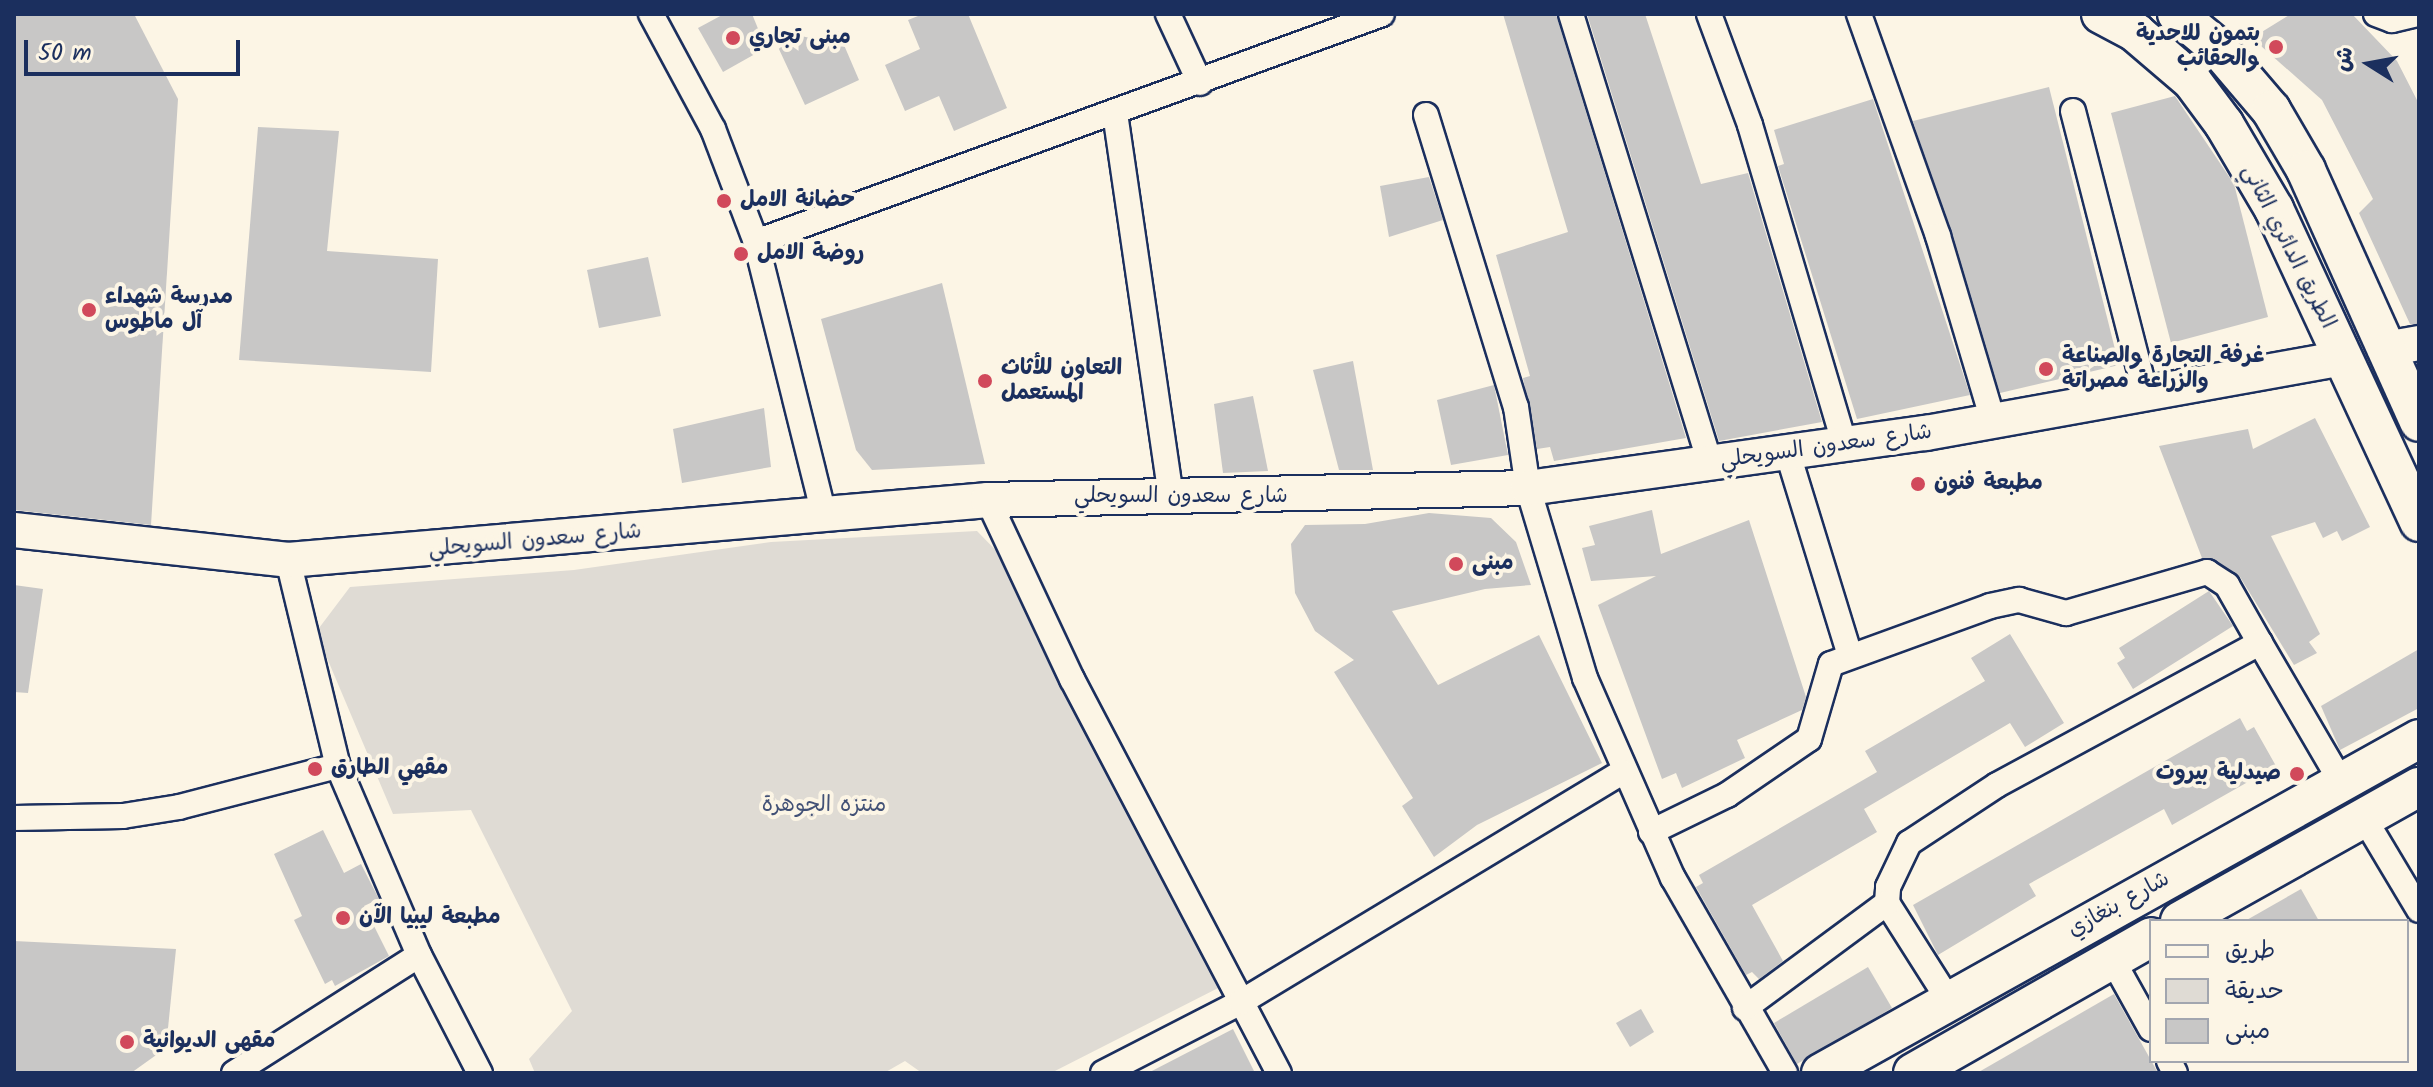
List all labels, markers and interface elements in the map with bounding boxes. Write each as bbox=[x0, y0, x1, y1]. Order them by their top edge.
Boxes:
place label: بتمون للاحدية والحقائب bbox=[2136, 21, 2260, 72]
scale bar bbox=[28, 24, 244, 74]
north arrow bbox=[2329, 24, 2409, 104]
place label: مبنى تجاري bbox=[749, 25, 851, 51]
marker: مبنى تجاري bbox=[724, 29, 742, 47]
text: 50 m bbox=[38, 34, 92, 73]
marker: بتمون للاحدية والحقائب bbox=[2267, 38, 2285, 56]
text: ش bbox=[2325, 44, 2364, 75]
street label: الطريق الدائري الثاني bbox=[2235, 161, 2341, 333]
place label: حضانة الامل bbox=[740, 188, 855, 214]
marker: حضانة الامل bbox=[715, 192, 733, 210]
place label: روضة الامل bbox=[757, 241, 864, 267]
marker: روضة الامل bbox=[732, 245, 750, 263]
place label: مدرسة شهداء آل ماطوس bbox=[105, 284, 233, 336]
marker: مدرسة شهداء آل ماطوس bbox=[80, 301, 98, 319]
place label: غرفة التجارة والصناعة والزراعة مصراتة bbox=[2062, 343, 2264, 394]
place label: التعاون للأثاث المستعمل bbox=[1001, 355, 1122, 406]
marker: غرفة التجارة والصناعة والزراعة مصراتة bbox=[2037, 360, 2055, 378]
marker: التعاون للأثاث المستعمل bbox=[976, 372, 994, 390]
street label: شارع سعدون السويحلي bbox=[1718, 419, 1934, 475]
place label: مطبعة فنون bbox=[1934, 471, 2043, 497]
marker: مطبعة فنون bbox=[1909, 475, 1927, 493]
street label: شارع سعدون السويحلي bbox=[1074, 484, 1288, 510]
street label: شارع سعدون السويحلي bbox=[427, 519, 643, 563]
place label: مبنى bbox=[1472, 551, 1514, 577]
marker: مبنى bbox=[1447, 555, 1465, 573]
place label: مقهي الطارق bbox=[331, 756, 448, 782]
marker: مقهي الطارق bbox=[306, 760, 324, 778]
place label: صيدلية بيروت bbox=[2156, 761, 2281, 787]
marker: صيدلية بيروت bbox=[2288, 765, 2306, 783]
park label: منتزه الجوهرة bbox=[762, 793, 886, 819]
street label: شارع بنغازي bbox=[2064, 866, 2174, 944]
place label: مطبعة ليبيا الآن bbox=[359, 905, 501, 931]
marker: مطبعة ليبيا الآن bbox=[334, 909, 352, 927]
legend bbox=[2149, 919, 2409, 1063]
text: طريق bbox=[2225, 932, 2275, 971]
text: حديقة bbox=[2225, 972, 2284, 1011]
text: مبنى bbox=[2225, 1012, 2270, 1051]
place label: مقهى الديوانية bbox=[143, 1029, 275, 1055]
marker: مقهى الديوانية bbox=[118, 1033, 136, 1051]

